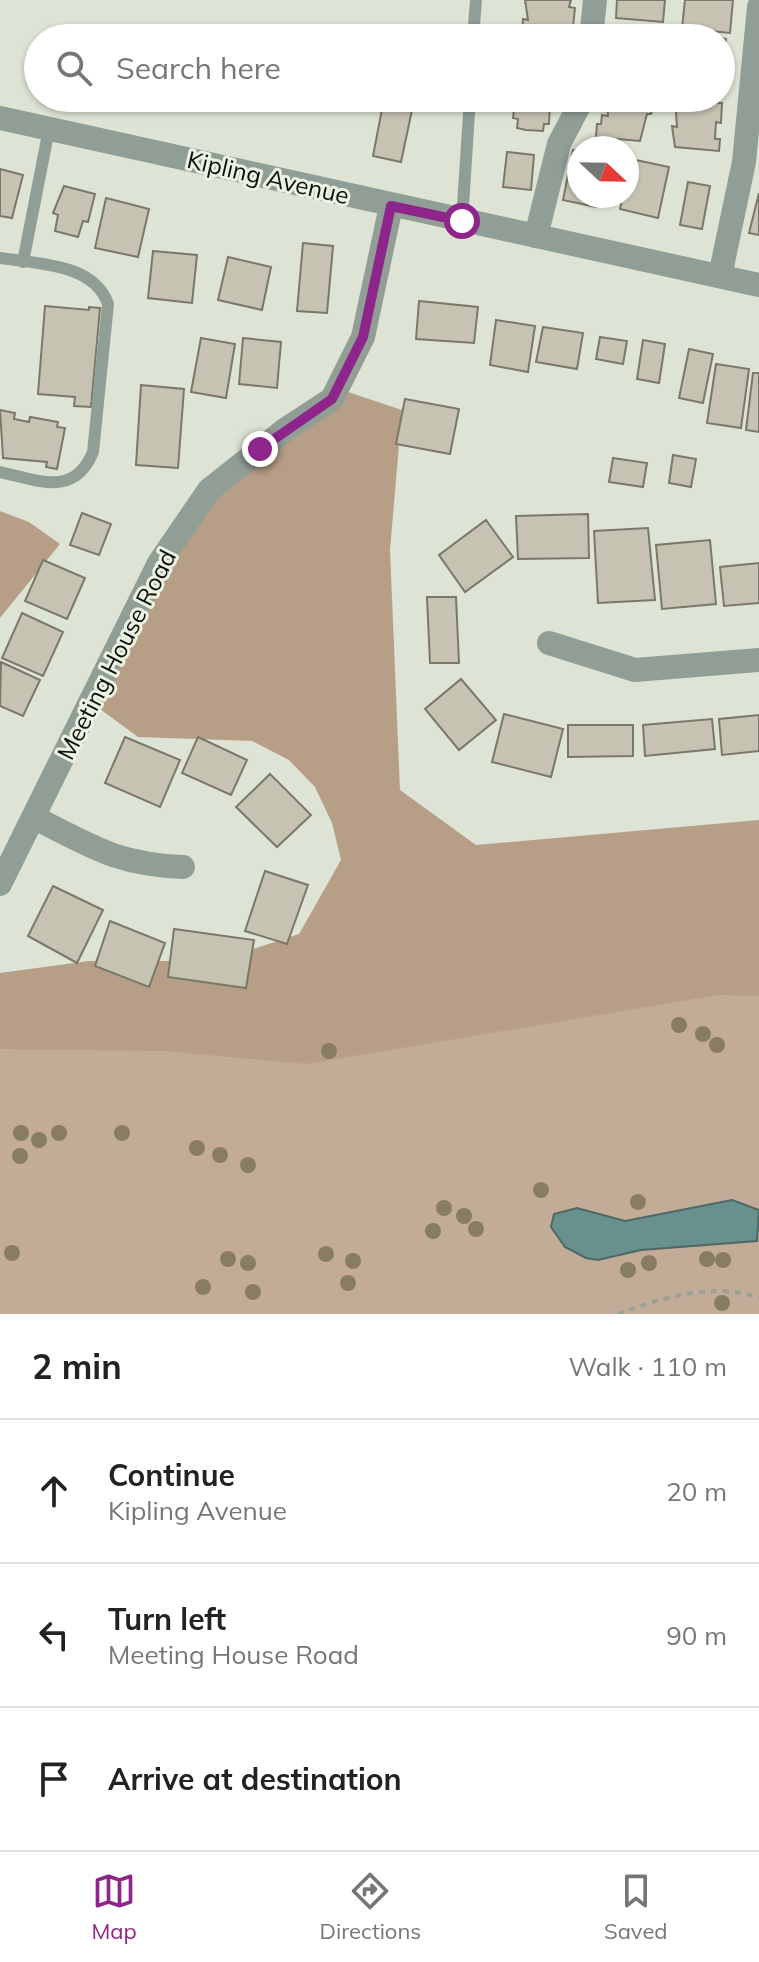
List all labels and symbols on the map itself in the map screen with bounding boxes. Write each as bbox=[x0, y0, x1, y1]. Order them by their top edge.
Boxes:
north arrow bbox=[567, 136, 639, 208]
street label: Kipling Avenue bbox=[184, 144, 352, 210]
route start bbox=[444, 203, 480, 239]
route end bbox=[242, 431, 278, 467]
street label: Meeting House Road bbox=[50, 545, 182, 765]

